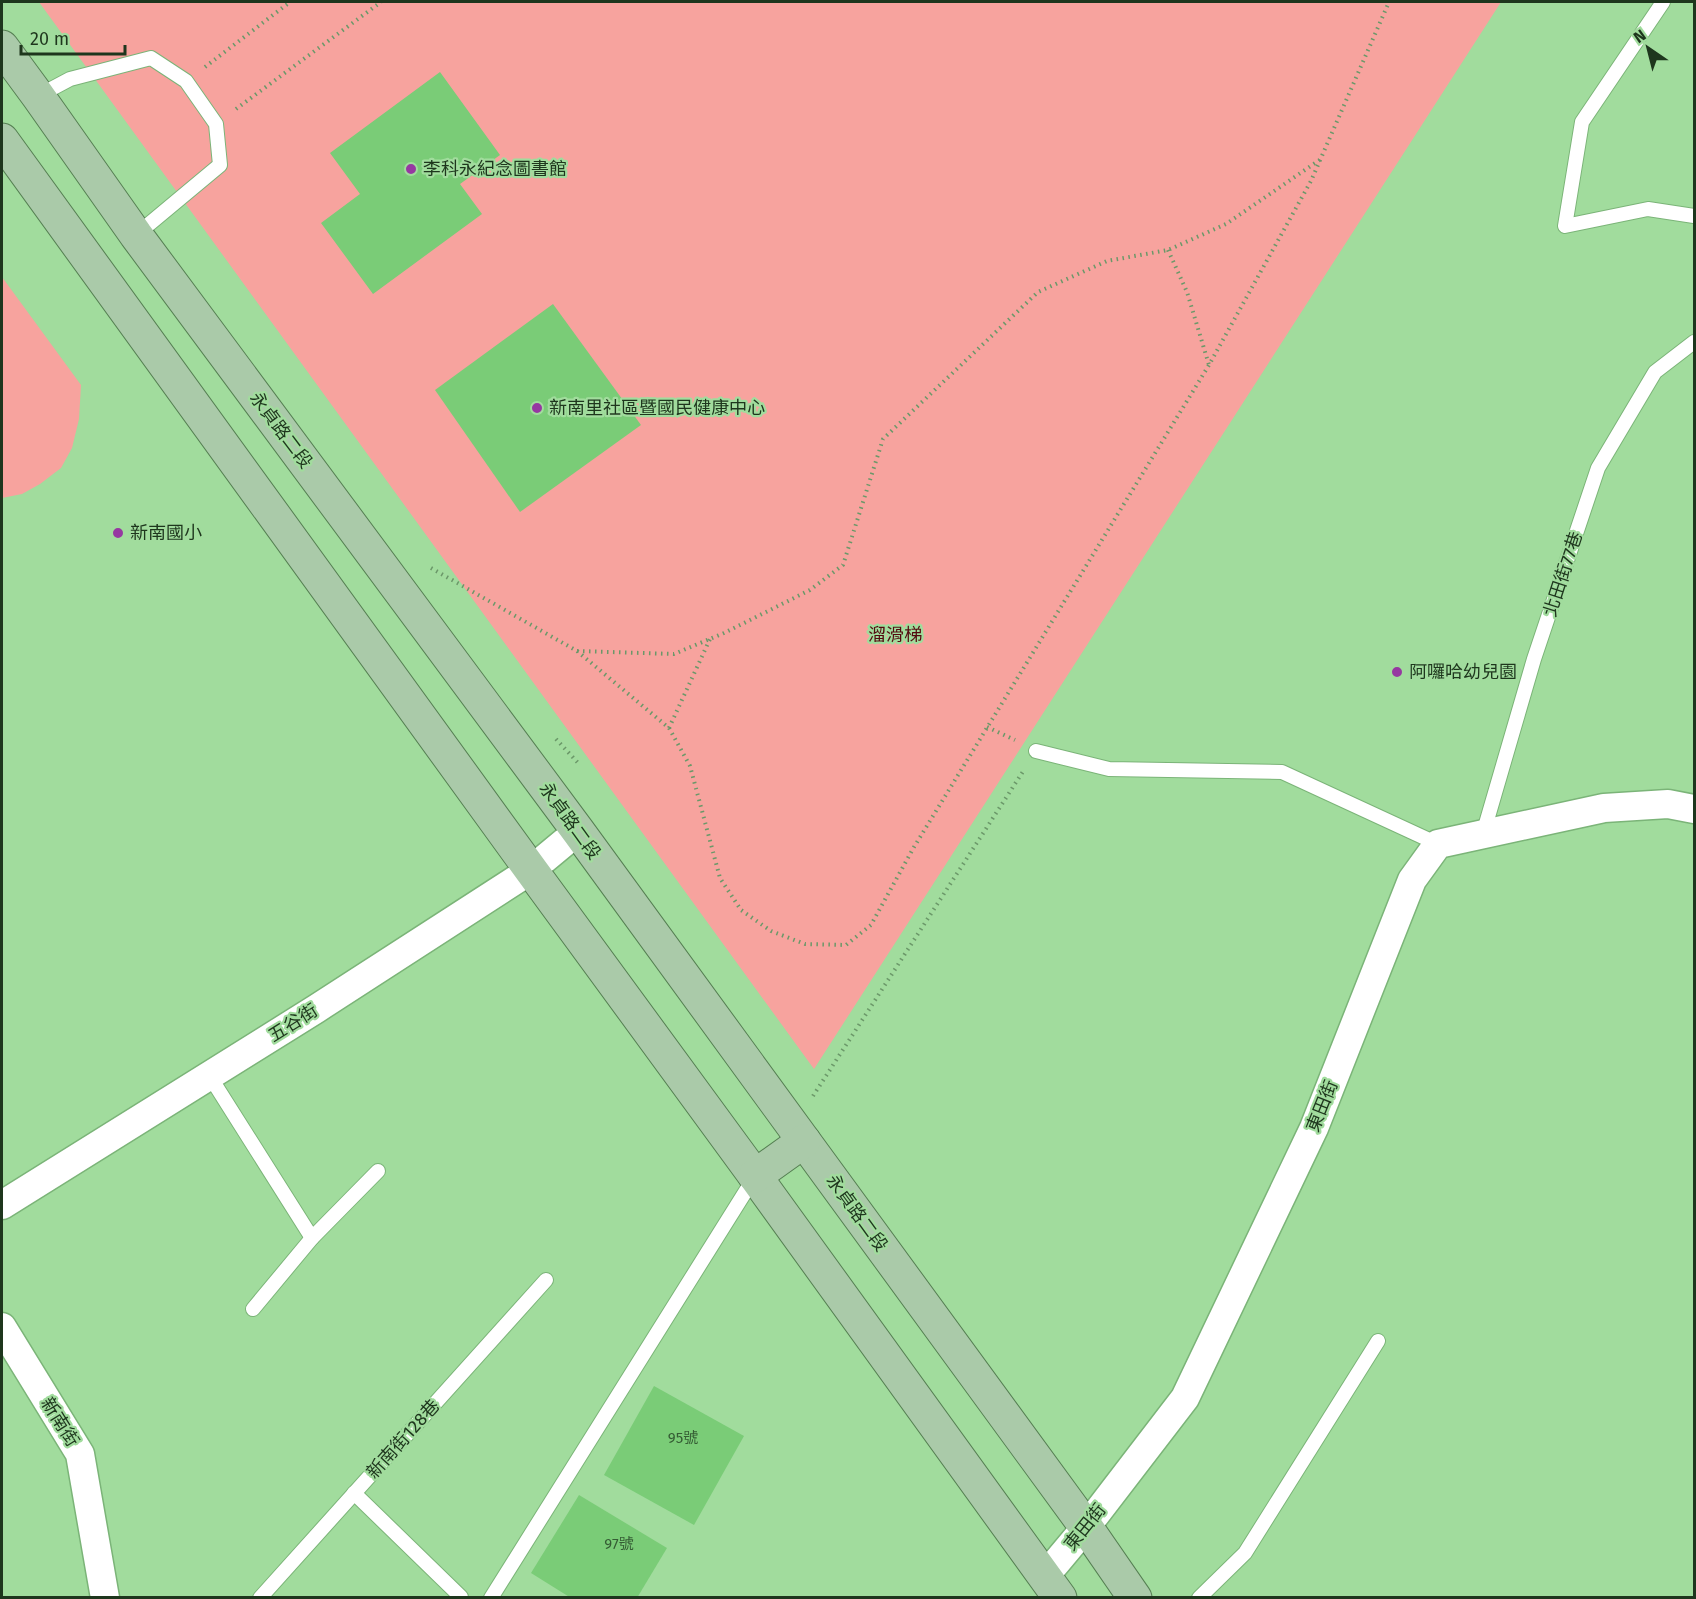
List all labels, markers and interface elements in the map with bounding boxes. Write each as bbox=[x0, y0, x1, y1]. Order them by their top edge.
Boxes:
scale bar bbox=[21, 18, 124, 56]
north arrow bbox=[1618, 18, 1678, 78]
text: N bbox=[1630, 25, 1649, 47]
text: 20 m bbox=[30, 28, 69, 50]
place label: 李科永紀念圖書館 bbox=[423, 158, 567, 180]
marker: 李科永紀念圖書館 bbox=[404, 162, 418, 176]
street label: 永貞路二段 bbox=[245, 387, 317, 473]
place label: 新南里社區暨國民健康中心 bbox=[549, 397, 765, 419]
marker: 新南里社區暨國民健康中心 bbox=[530, 401, 544, 415]
place label: 新南國小 bbox=[130, 522, 202, 544]
marker: 新南國小 bbox=[111, 526, 125, 540]
street label: 北田街77巷 bbox=[1539, 529, 1587, 619]
park label: 溜滑梯 bbox=[868, 624, 922, 646]
place label: 阿囉哈幼兒園 bbox=[1409, 661, 1517, 683]
marker: 阿囉哈幼兒園 bbox=[1390, 665, 1404, 679]
street label: 永貞路二段 bbox=[535, 778, 605, 864]
street label: 五谷街 bbox=[264, 999, 322, 1047]
street label: 東田街 bbox=[1302, 1077, 1342, 1135]
street label: 永貞路二段 bbox=[822, 1170, 892, 1256]
street label: 新南街 bbox=[36, 1393, 84, 1451]
street label: 新南街128巷 bbox=[362, 1395, 444, 1483]
house number: 95號 bbox=[668, 1429, 698, 1447]
street label: 東田街 bbox=[1059, 1499, 1111, 1555]
house number: 97號 bbox=[604, 1535, 634, 1553]

